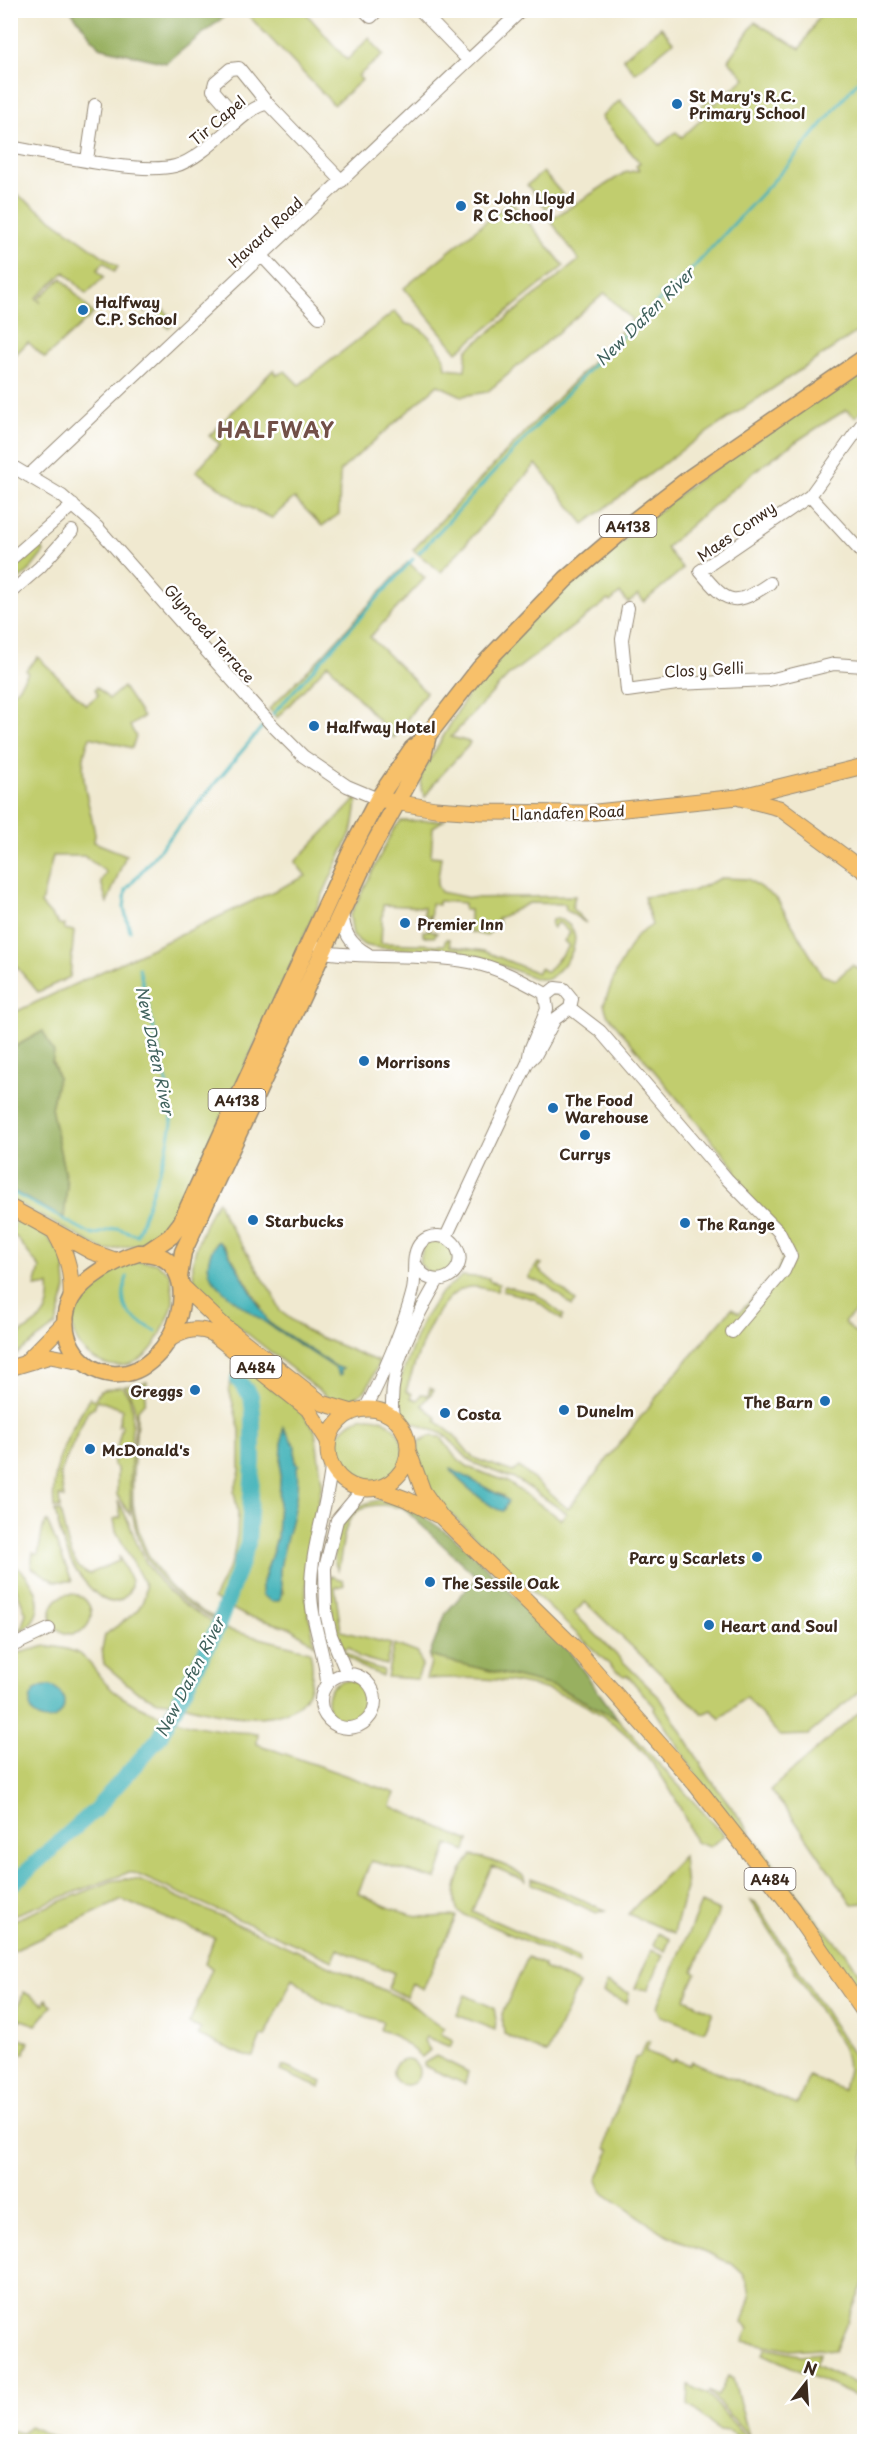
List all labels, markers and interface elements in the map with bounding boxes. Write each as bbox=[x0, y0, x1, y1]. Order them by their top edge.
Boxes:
place label: St Mary's R.C. Primary School bbox=[689, 84, 805, 124]
street label: Tir Capel bbox=[184, 90, 250, 150]
marker: St Mary's R.C. Primary School bbox=[670, 97, 684, 111]
place label: St John Lloyd R C School bbox=[473, 186, 574, 226]
street label: Havard Road bbox=[223, 191, 307, 273]
marker: St John Lloyd R C School bbox=[454, 199, 468, 213]
water label: New Dafen River bbox=[589, 260, 700, 371]
place label: Halfway C.P. School bbox=[95, 290, 177, 330]
marker: Halfway C.P. School bbox=[76, 303, 90, 317]
district label: HALFWAY bbox=[217, 413, 335, 445]
street label: Maes Conwy bbox=[692, 495, 780, 567]
road number: A4138 bbox=[600, 515, 656, 537]
street label: Glyncoed Terrace bbox=[159, 578, 261, 688]
street label: Clos y Gelli bbox=[664, 655, 744, 683]
place label: Halfway Hotel bbox=[326, 715, 435, 738]
marker: Halfway Hotel bbox=[307, 719, 321, 733]
street label: Llandafen Road bbox=[511, 799, 625, 825]
place label: Premier Inn bbox=[417, 912, 503, 935]
marker: Premier Inn bbox=[398, 916, 412, 930]
water label: New Dafen River bbox=[131, 983, 182, 1119]
place label: Morrisons bbox=[376, 1050, 450, 1073]
marker: Morrisons bbox=[357, 1054, 371, 1068]
place label: The Food Warehouse bbox=[565, 1088, 649, 1128]
road number: A4138 bbox=[208, 1089, 266, 1111]
marker: The Food Warehouse bbox=[546, 1101, 560, 1115]
marker: Currys bbox=[578, 1128, 592, 1142]
place label: Currys bbox=[559, 1142, 611, 1165]
place label: Starbucks bbox=[265, 1209, 344, 1232]
place label: The Range bbox=[697, 1212, 775, 1235]
marker: Starbucks bbox=[246, 1213, 260, 1227]
marker: The Range bbox=[678, 1216, 692, 1230]
road number: A484 bbox=[230, 1356, 282, 1378]
place label: Greggs bbox=[130, 1379, 183, 1402]
marker: Greggs bbox=[188, 1383, 202, 1397]
place label: The Barn bbox=[743, 1390, 813, 1413]
marker: The Barn bbox=[818, 1394, 832, 1408]
place label: Dunelm bbox=[576, 1399, 634, 1422]
place label: Costa bbox=[457, 1402, 501, 1425]
marker: Dunelm bbox=[557, 1403, 571, 1417]
marker: Costa bbox=[438, 1406, 452, 1420]
place label: McDonald's bbox=[102, 1438, 190, 1461]
marker: McDonald's bbox=[83, 1442, 97, 1456]
place label: Parc y Scarlets bbox=[629, 1546, 745, 1569]
marker: Parc y Scarlets bbox=[750, 1550, 764, 1564]
place label: The Sessile Oak bbox=[442, 1571, 560, 1594]
marker: The Sessile Oak bbox=[423, 1575, 437, 1589]
water label: New Dafen River bbox=[149, 1611, 230, 1741]
place label: Heart and Soul bbox=[721, 1614, 837, 1637]
marker: Heart and Soul bbox=[702, 1618, 716, 1632]
road number: A484 bbox=[744, 1868, 796, 1890]
north arrow bbox=[776, 2353, 836, 2413]
text: N bbox=[801, 2354, 820, 2381]

